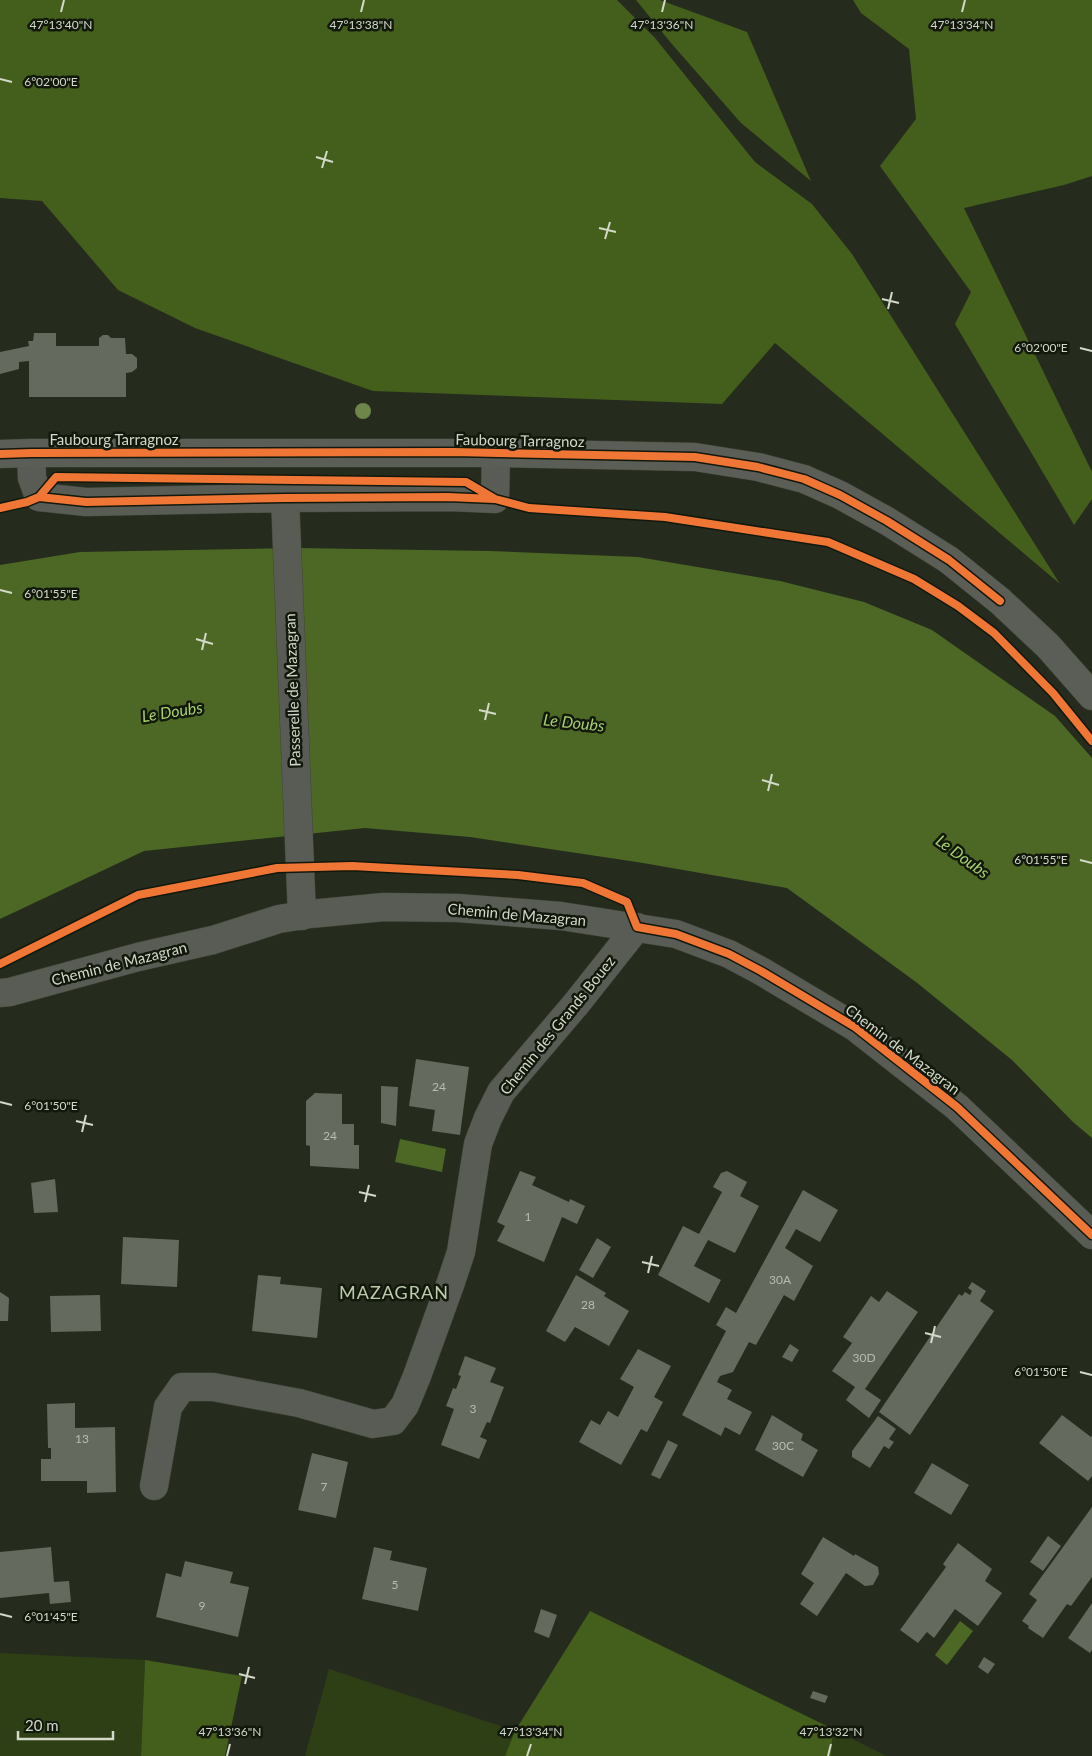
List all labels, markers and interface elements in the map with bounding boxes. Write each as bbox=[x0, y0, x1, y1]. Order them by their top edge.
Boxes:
text: 47°13'40"N bbox=[30, 17, 92, 32]
text: 47°13'38"N bbox=[330, 17, 392, 32]
text: 47°13'36"N bbox=[631, 17, 693, 32]
text: 47°13'34"N bbox=[931, 17, 993, 32]
text: 6°02'00"E bbox=[24, 74, 78, 89]
text: 6°02'00"E bbox=[1014, 340, 1068, 355]
street label: Faubourg Tarragnoz bbox=[49, 430, 179, 448]
street label: Faubourg Tarragnoz bbox=[455, 430, 585, 450]
text: 6°01'55"E bbox=[24, 586, 78, 601]
street label: Passerelle de Mazagran bbox=[280, 613, 304, 767]
water label: Le Doubs bbox=[140, 697, 204, 725]
water label: Le Doubs bbox=[543, 709, 606, 735]
water label: Le Doubs bbox=[933, 830, 994, 882]
text: 6°01'55"E bbox=[1014, 852, 1068, 867]
street label: Chemin de Mazagran bbox=[447, 899, 587, 929]
street label: Chemin de Mazagran bbox=[49, 937, 189, 989]
street label: Chemin des Grands Bouez bbox=[496, 952, 619, 1098]
street label: Chemin de Mazagran bbox=[842, 1000, 964, 1098]
house number: 24 bbox=[432, 1079, 446, 1094]
text: 6°01'50"E bbox=[24, 1098, 78, 1113]
house number: 24 bbox=[323, 1128, 337, 1143]
house number: 1 bbox=[525, 1209, 532, 1224]
house number: 30A bbox=[769, 1272, 792, 1287]
district label: MAZAGRAN bbox=[339, 1281, 449, 1303]
house number: 28 bbox=[581, 1297, 595, 1312]
house number: 30D bbox=[852, 1350, 876, 1365]
text: 6°01'50"E bbox=[1014, 1364, 1068, 1379]
house number: 3 bbox=[470, 1401, 477, 1416]
house number: 13 bbox=[75, 1431, 89, 1446]
house number: 30C bbox=[772, 1438, 794, 1453]
house number: 7 bbox=[321, 1479, 328, 1494]
house number: 5 bbox=[392, 1577, 399, 1592]
house number: 9 bbox=[199, 1598, 206, 1613]
text: 6°01'45"E bbox=[24, 1609, 78, 1624]
scale bar bbox=[18, 1708, 112, 1740]
text: 20 m bbox=[25, 1716, 59, 1734]
text: 47°13'36"N bbox=[199, 1724, 261, 1739]
text: 47°13'34"N bbox=[500, 1724, 562, 1739]
text: 47°13'32"N bbox=[800, 1724, 862, 1739]

